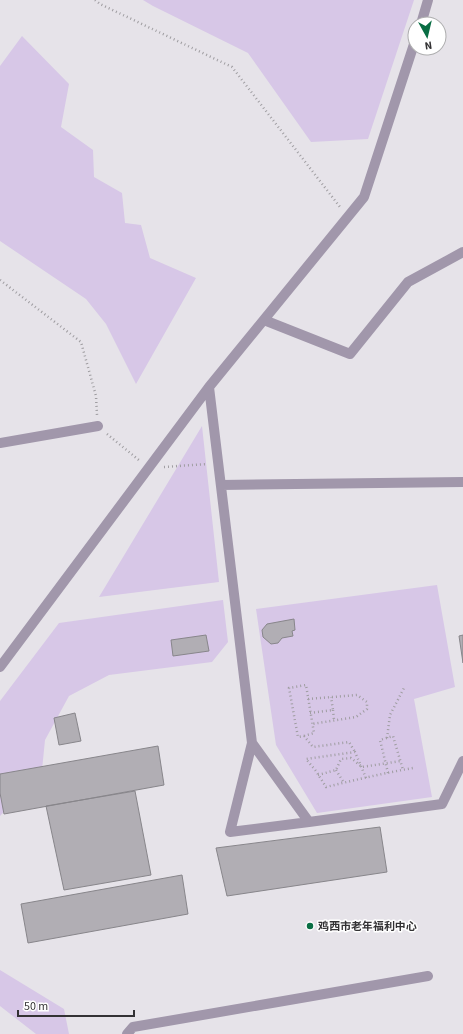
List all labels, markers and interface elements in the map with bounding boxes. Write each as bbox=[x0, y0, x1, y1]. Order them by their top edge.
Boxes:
north arrow bbox=[407, 16, 447, 56]
text: N bbox=[424, 37, 433, 53]
place label: 鸡西市老年福利中心 bbox=[318, 919, 417, 934]
marker: 鸡西市老年福利中心 bbox=[305, 921, 315, 931]
scale bar bbox=[18, 992, 134, 1018]
text: 50 m bbox=[24, 998, 48, 1015]

